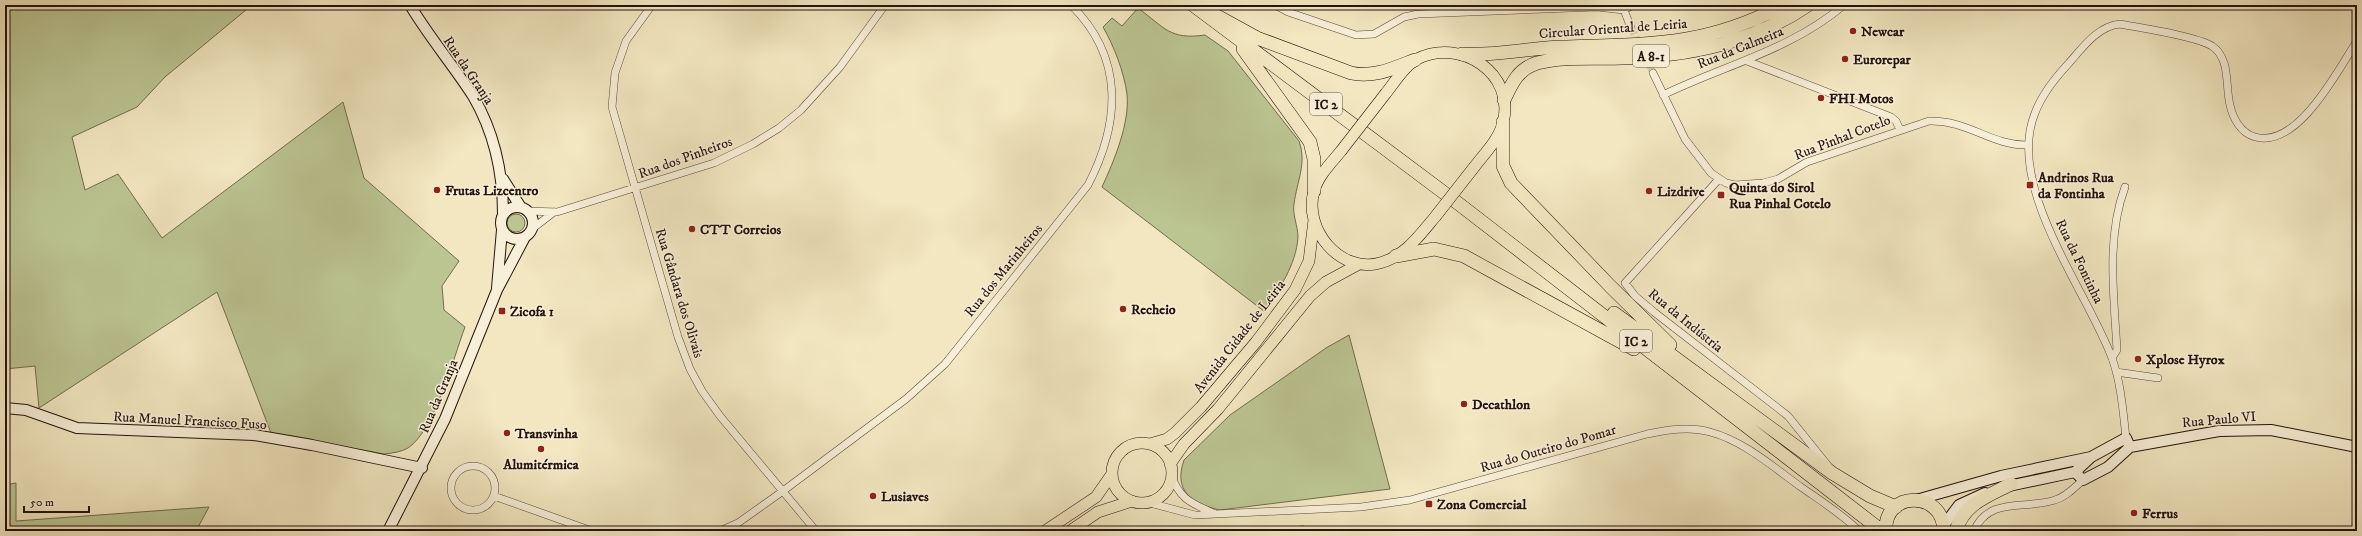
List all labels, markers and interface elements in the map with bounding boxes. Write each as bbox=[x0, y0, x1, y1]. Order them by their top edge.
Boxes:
street label: Circular Oriental de Leiria bbox=[1538, 15, 1688, 43]
street label: Rua da Calmeira bbox=[1695, 22, 1786, 73]
place label: Newcar bbox=[1861, 23, 1905, 41]
marker: Newcar bbox=[1848, 26, 1858, 36]
street label: Rua da Granja bbox=[439, 33, 498, 108]
road number: A 8-1 bbox=[1633, 45, 1669, 67]
place label: Eurorepar bbox=[1853, 51, 1912, 69]
marker: Eurorepar bbox=[1840, 54, 1850, 64]
place label: FHI Motos bbox=[1829, 90, 1894, 108]
road number: IC 2 bbox=[1310, 93, 1342, 115]
marker: FHI Motos bbox=[1816, 93, 1826, 103]
street label: Rua Pinhal Cotelo bbox=[1792, 111, 1893, 165]
street label: Rua dos Pinheiros bbox=[636, 132, 735, 183]
place label: Andrinos Rua da Fontinha bbox=[2037, 169, 2115, 203]
place label: Quinta do Sirol Rua Pinhal Cotelo bbox=[1729, 179, 1831, 213]
marker: Andrinos Rua da Fontinha bbox=[2025, 180, 2035, 190]
place label: Frutas Lizcentro bbox=[445, 182, 539, 200]
place label: Lizdrive bbox=[1657, 183, 1705, 201]
marker: Frutas Lizcentro bbox=[432, 185, 442, 195]
marker: Lizdrive bbox=[1644, 186, 1654, 196]
marker: Quinta do Sirol Rua Pinhal Cotelo bbox=[1716, 190, 1726, 200]
street label: Rua da Fontinha bbox=[2051, 216, 2107, 307]
street label: Rua dos Marinheiros bbox=[961, 220, 1047, 321]
place label: CTT Correios bbox=[700, 221, 781, 239]
marker: CTT Correios bbox=[687, 224, 697, 234]
street label: Rua Gândara dos Olivais bbox=[651, 226, 707, 361]
street label: Avenida Cidade de Leiria bbox=[1190, 276, 1290, 397]
street label: Rua da Indústria bbox=[1644, 285, 1727, 357]
place label: Recheio bbox=[1131, 301, 1176, 319]
place label: Zicofa 1 bbox=[510, 303, 554, 321]
marker: Recheio bbox=[1118, 304, 1128, 314]
marker: Zicofa 1 bbox=[497, 306, 507, 316]
road number: IC 2 bbox=[1620, 330, 1652, 352]
place label: Xplose Hyrox bbox=[2146, 351, 2225, 369]
marker: Xplose Hyrox bbox=[2133, 354, 2143, 364]
street label: Rua da Granja bbox=[415, 357, 463, 436]
place label: Decathlon bbox=[1472, 396, 1531, 414]
marker: Decathlon bbox=[1459, 399, 1469, 409]
street label: Rua Manuel Francisco Fuso bbox=[113, 408, 267, 434]
street label: Rua Paulo VI bbox=[2181, 408, 2257, 432]
street label: Rua do Outeiro do Pomar bbox=[1478, 421, 1619, 477]
place label: Transvinha bbox=[514, 425, 579, 443]
marker: Transvinha bbox=[502, 428, 512, 438]
marker: Alumitérmica bbox=[536, 444, 546, 454]
place label: Alumitérmica bbox=[502, 456, 580, 474]
scale bar bbox=[24, 488, 89, 514]
place label: Lusiaves bbox=[881, 488, 929, 506]
marker: Lusiaves bbox=[868, 491, 878, 501]
text: 50 m bbox=[30, 495, 54, 510]
place label: Zona Comercial bbox=[1437, 496, 1527, 514]
marker: Zona Comercial bbox=[1424, 499, 1434, 509]
place label: Ferrus bbox=[2142, 505, 2178, 523]
marker: Ferrus bbox=[2129, 508, 2139, 518]

